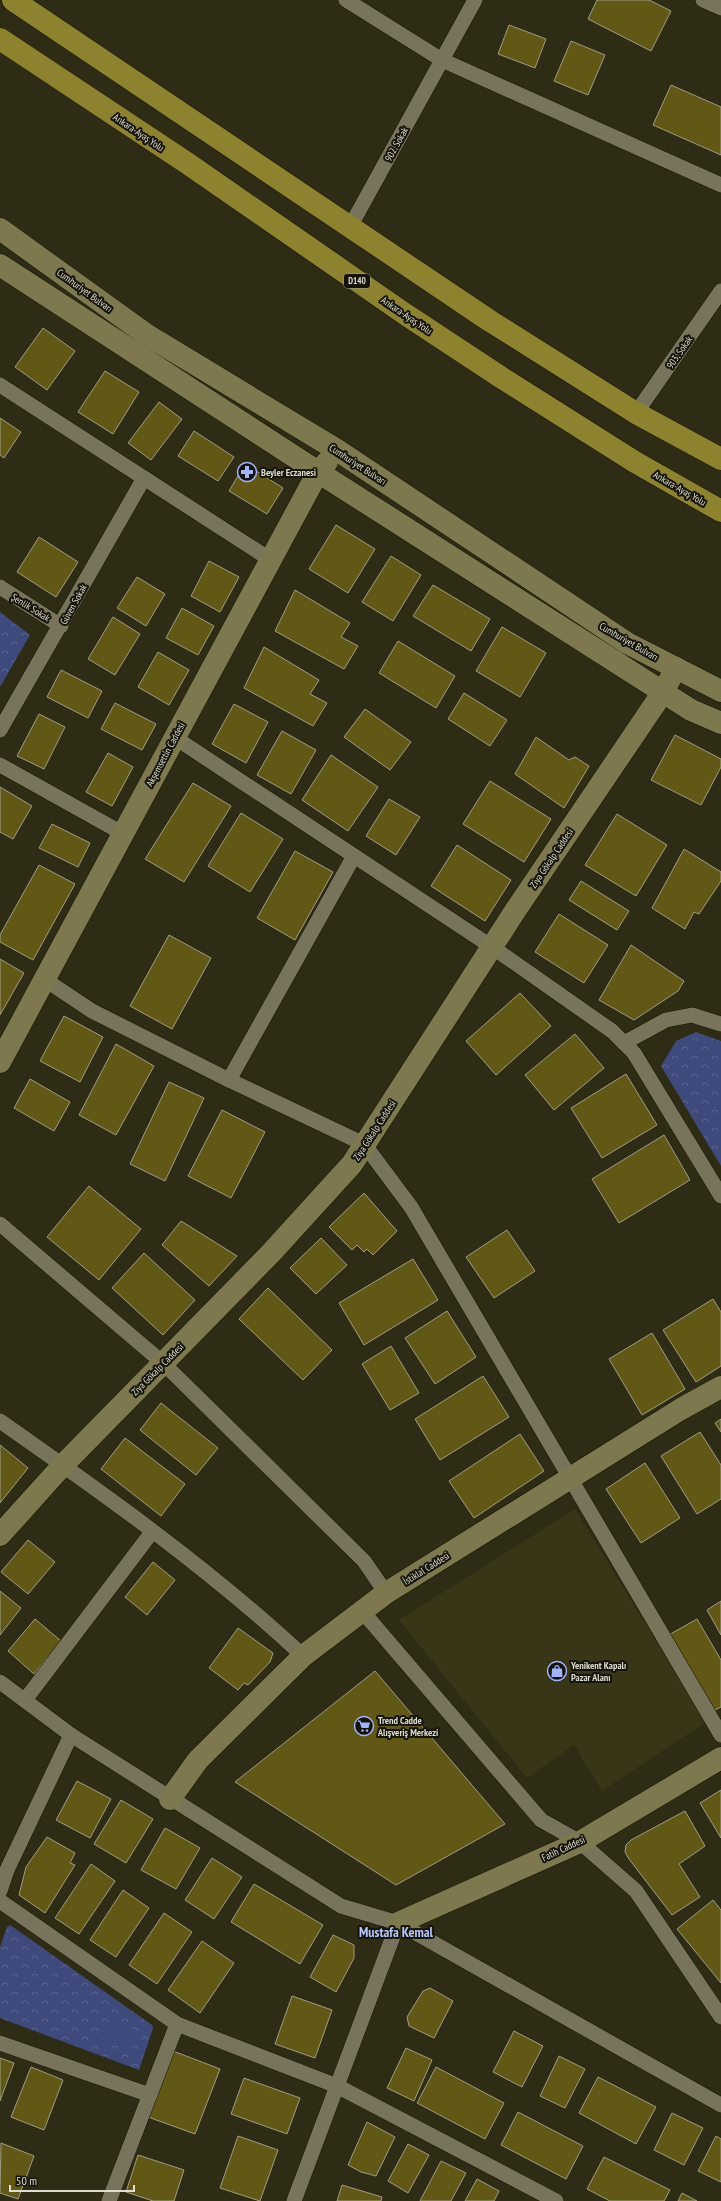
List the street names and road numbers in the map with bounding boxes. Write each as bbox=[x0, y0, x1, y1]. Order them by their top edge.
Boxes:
street label: Ankara-Ayaş Yolu bbox=[111, 111, 167, 154]
street label: 902. Sokak bbox=[382, 125, 411, 164]
street label: Cumhuriyet Bulvarı bbox=[54, 266, 115, 315]
road number: D140 bbox=[344, 274, 370, 288]
street label: Ankara-Ayaş Yolu bbox=[379, 294, 435, 337]
street label: 903. Sokak bbox=[663, 333, 695, 371]
street label: Cumhuriyet Bulvarı bbox=[327, 441, 389, 488]
street label: Ankara-Ayaş Yolu bbox=[651, 468, 708, 509]
street label: Güven Sokak bbox=[57, 582, 90, 627]
street label: Şenlik Sokak bbox=[9, 590, 53, 625]
street label: Cumhuriyet Bulvarı bbox=[597, 619, 661, 664]
street label: Akşemsettin Caddesi bbox=[143, 720, 188, 789]
street label: Ziya Gökalp Caddesi bbox=[527, 826, 576, 891]
street label: Ziya Gökalp Caddesi bbox=[350, 1098, 399, 1163]
street label: Ziya Gökalp Caddesi bbox=[128, 1340, 186, 1398]
street label: İstiklal Caddesi bbox=[401, 1549, 452, 1588]
street label: Fatih Caddesi bbox=[539, 1833, 587, 1864]

